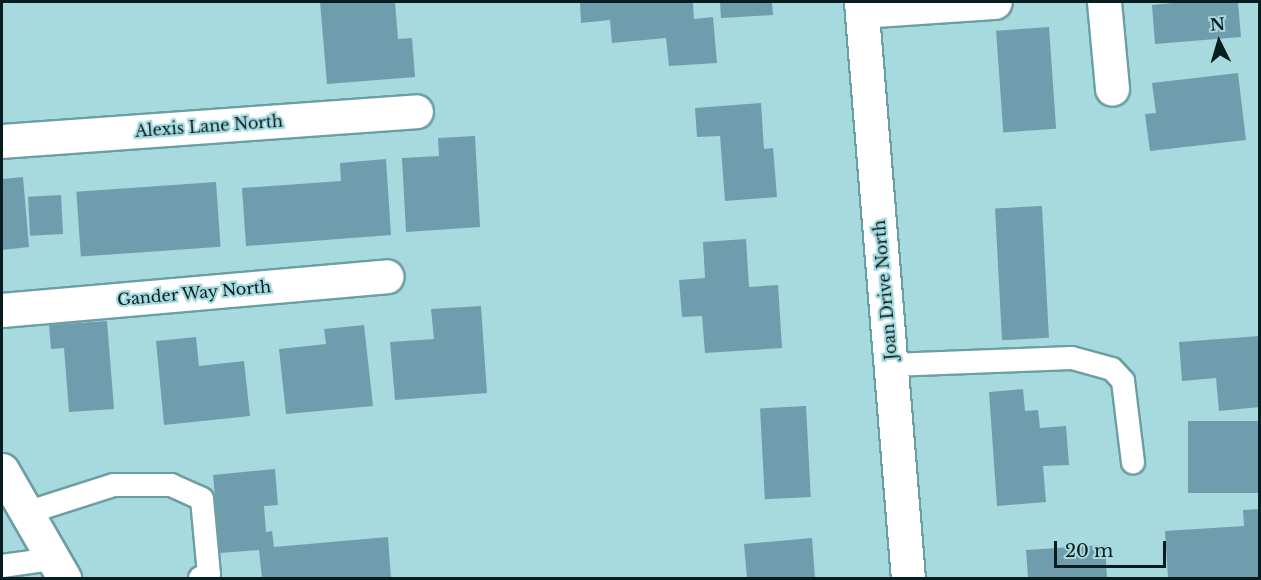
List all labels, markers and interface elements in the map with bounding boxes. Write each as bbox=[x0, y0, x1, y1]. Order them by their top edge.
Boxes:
north arrow bbox=[1189, 12, 1249, 72]
text: N bbox=[1209, 13, 1226, 35]
street label: Alexis Lane North bbox=[134, 111, 284, 141]
street label: Joan Drive North bbox=[869, 219, 901, 361]
street label: Gander Way North bbox=[116, 277, 272, 309]
scale bar bbox=[1057, 529, 1170, 567]
text: 20 m bbox=[1065, 540, 1113, 562]

